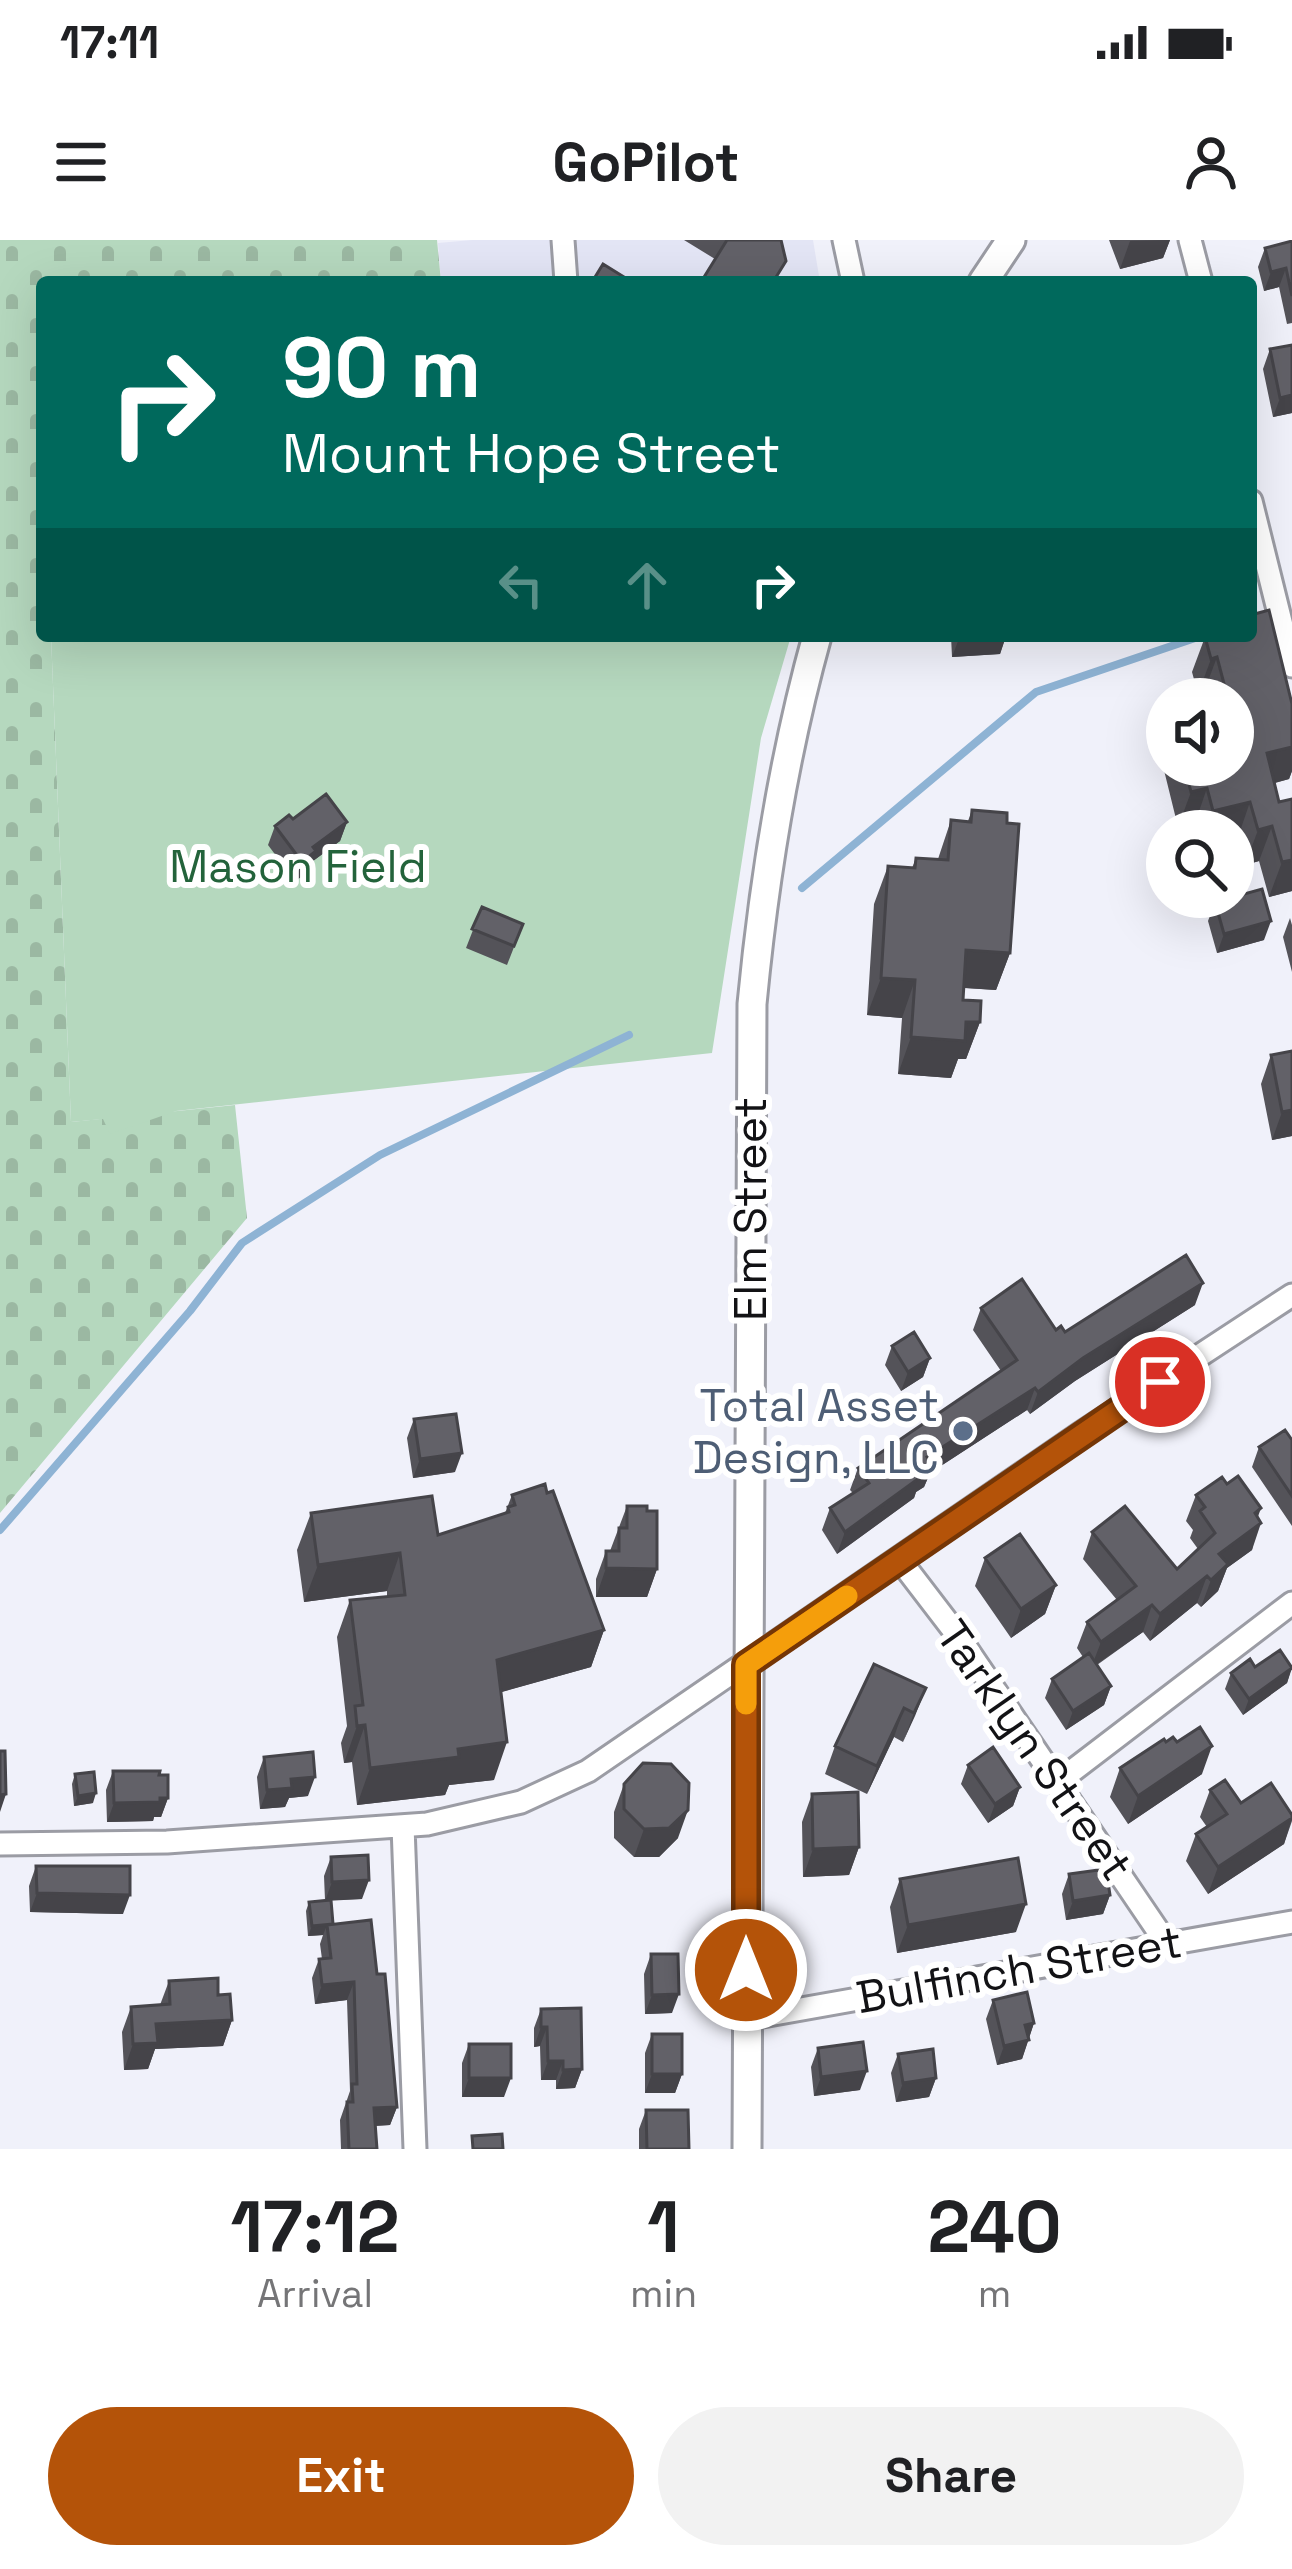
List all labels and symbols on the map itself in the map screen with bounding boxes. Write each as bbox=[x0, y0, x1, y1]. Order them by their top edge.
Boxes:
park label: Mason Field bbox=[169, 838, 427, 895]
street label: Elm Street bbox=[722, 1097, 779, 1321]
pin bbox=[1109, 1331, 1211, 1433]
place label: Total Asset Design, LLC bbox=[693, 1377, 939, 1486]
marker: Total Asset Design, LLC bbox=[950, 1418, 976, 1444]
street label: Tarklyn Street bbox=[924, 1609, 1145, 1891]
position arrow bbox=[683, 1907, 809, 2033]
street label: Bulfinch Street bbox=[852, 1913, 1186, 2026]

